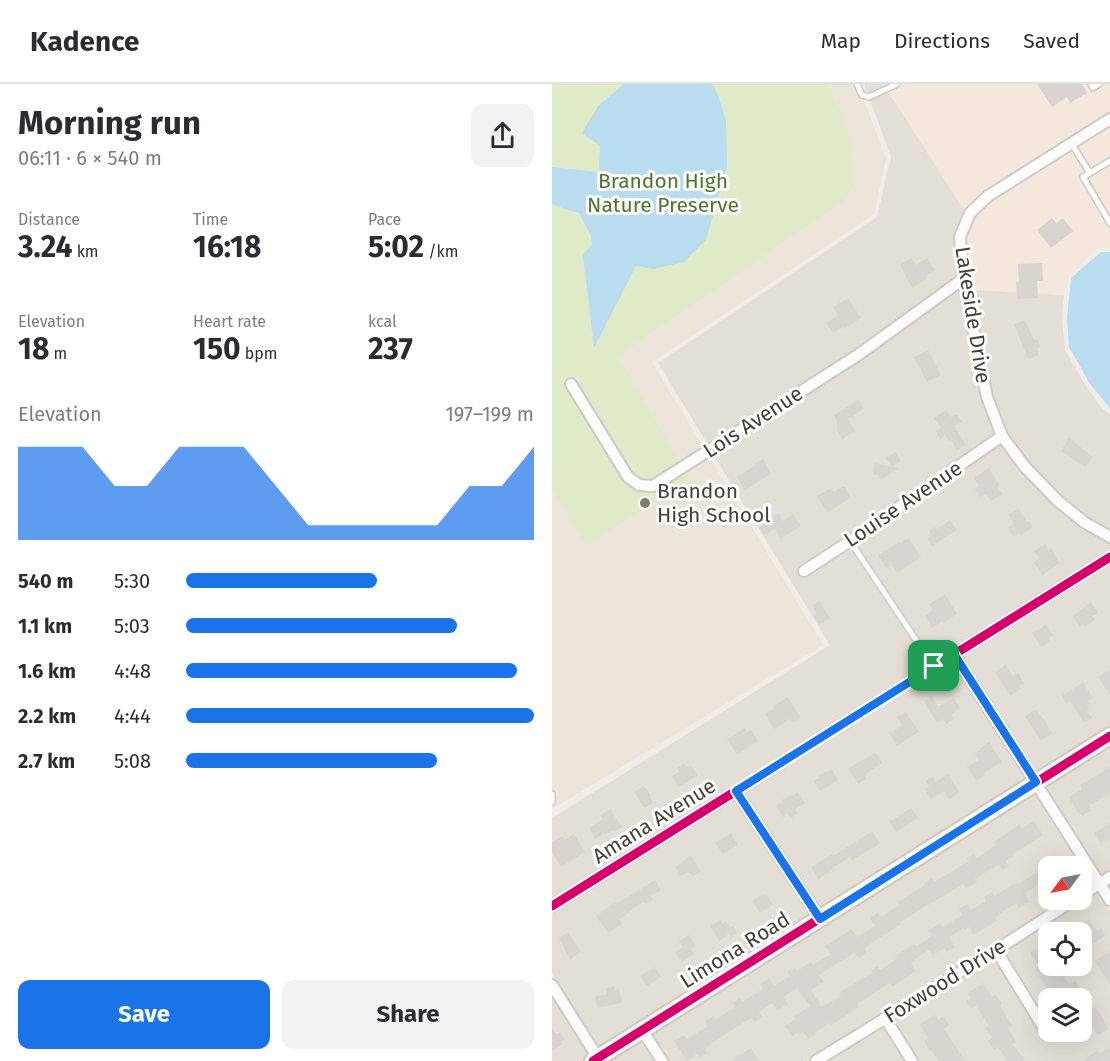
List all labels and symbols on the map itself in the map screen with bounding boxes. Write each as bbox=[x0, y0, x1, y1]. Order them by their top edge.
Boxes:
park label: Brandon High Nature Preserve bbox=[587, 168, 739, 218]
street label: Lakeside Drive bbox=[949, 245, 997, 385]
street label: Lois Avenue bbox=[698, 380, 808, 464]
street label: Louise Avenue bbox=[839, 455, 967, 553]
place label: Brandon High School bbox=[657, 478, 770, 528]
marker: Brandon High School bbox=[638, 496, 652, 510]
pin bbox=[908, 640, 959, 691]
street label: Amana Avenue bbox=[588, 773, 720, 869]
north arrow bbox=[1038, 856, 1092, 910]
street label: Limona Road bbox=[675, 906, 795, 994]
street label: Foxwood Drive bbox=[879, 933, 1011, 1029]

